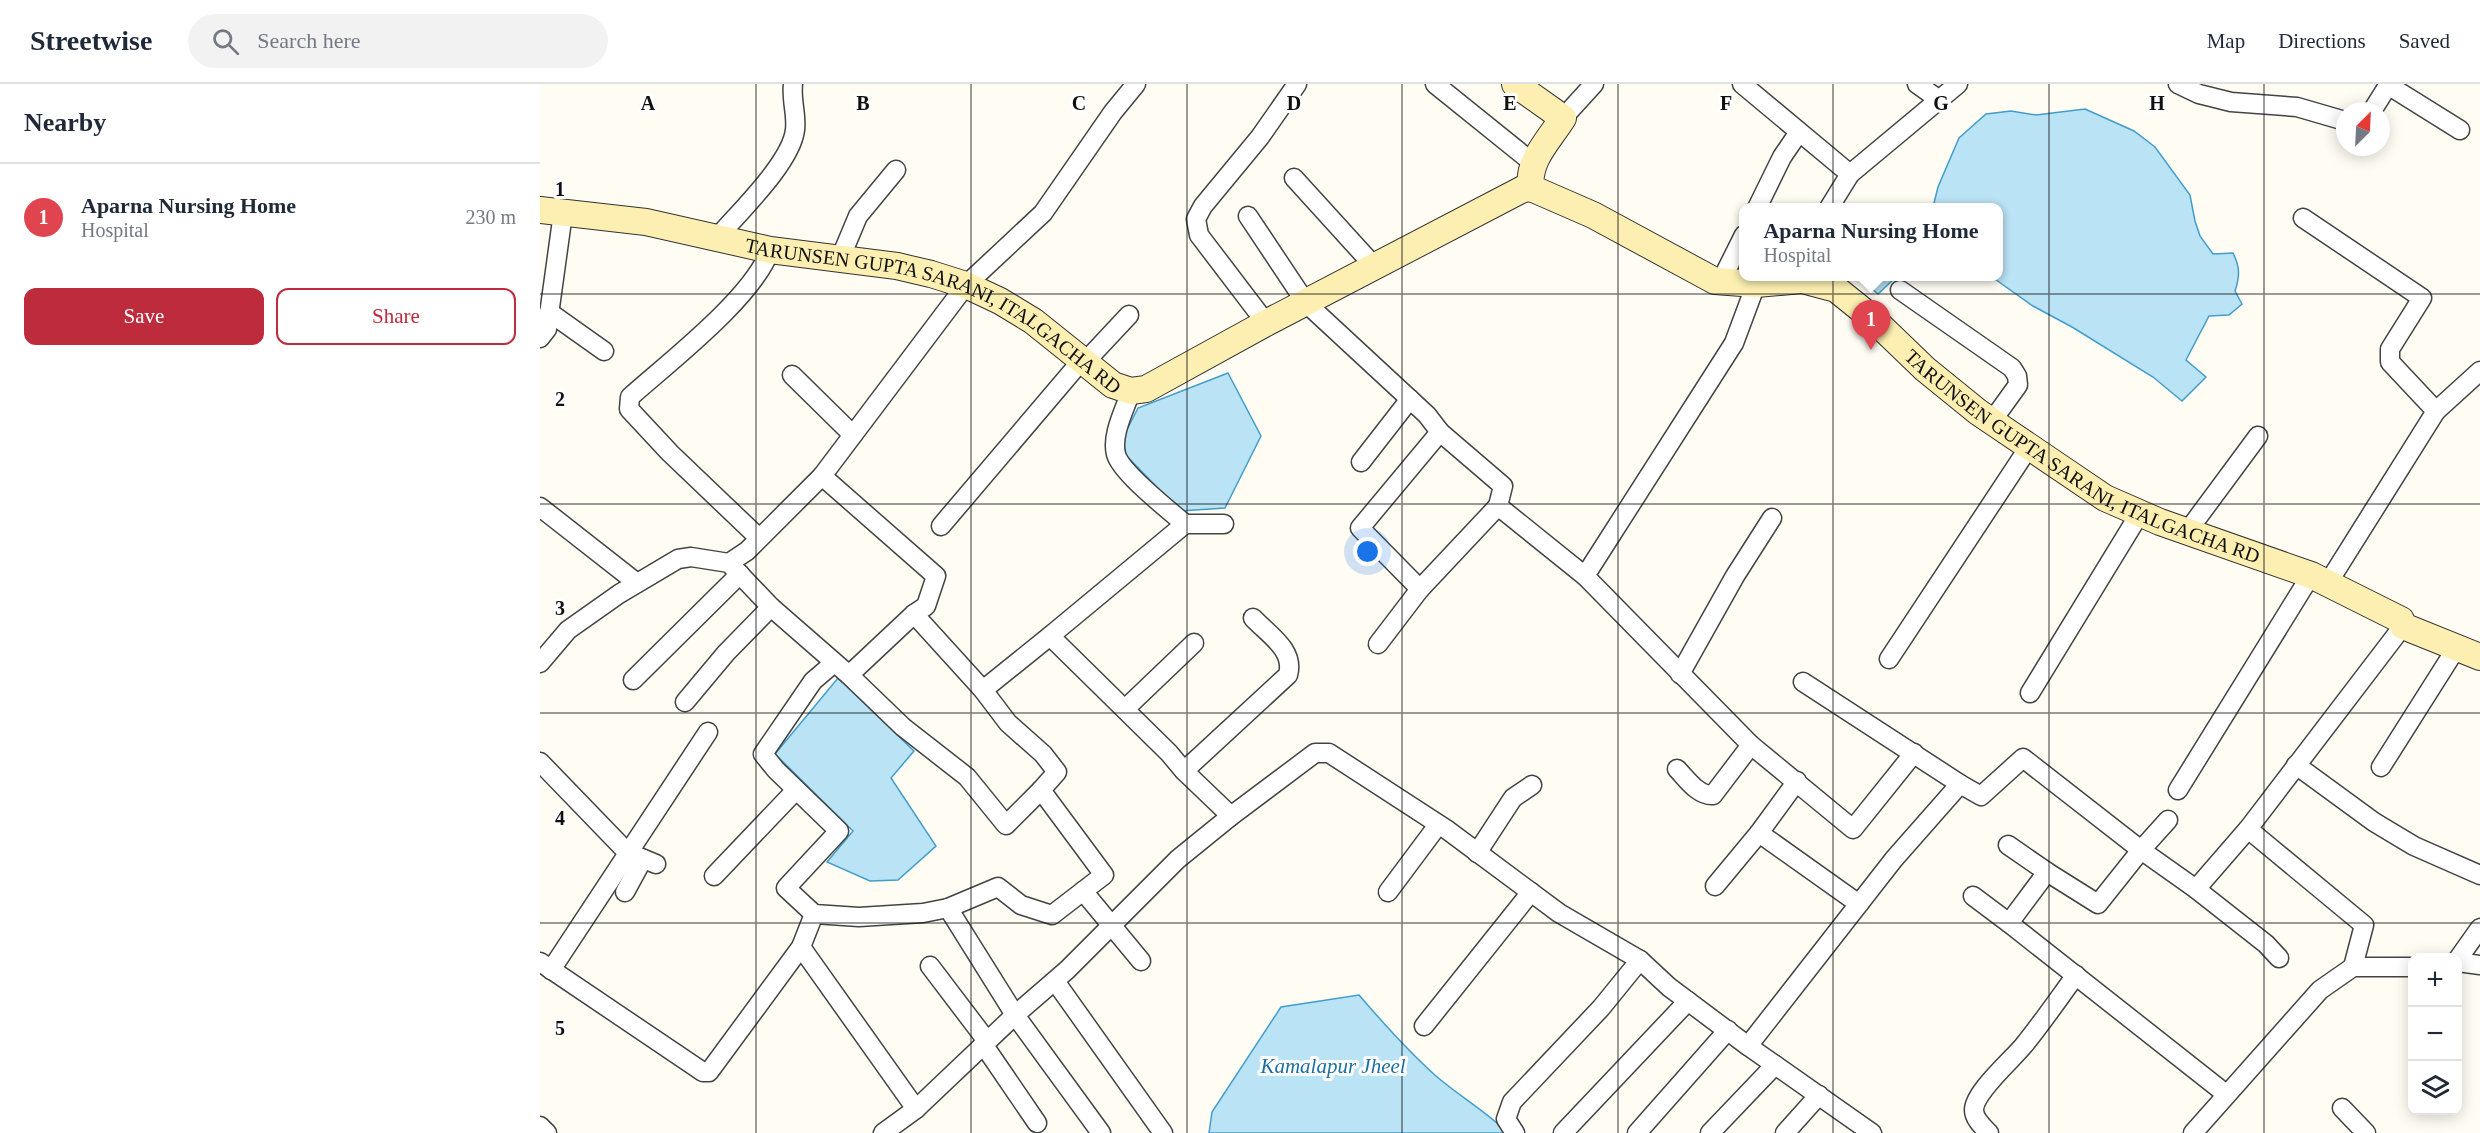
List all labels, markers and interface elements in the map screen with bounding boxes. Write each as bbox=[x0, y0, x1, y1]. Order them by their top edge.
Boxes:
search box bbox=[188, 14, 608, 68]
text: Streetwise bbox=[30, 25, 152, 56]
icon: search bbox=[209, 25, 242, 58]
text: Search here bbox=[257, 28, 361, 53]
text: Map bbox=[2207, 29, 2245, 53]
text: Directions bbox=[2278, 29, 2366, 53]
text: Saved bbox=[2399, 29, 2450, 53]
text: A bbox=[641, 92, 656, 114]
text: B bbox=[856, 92, 870, 114]
text: C bbox=[1072, 92, 1086, 114]
text: D bbox=[1287, 92, 1301, 114]
text: E bbox=[1503, 92, 1517, 114]
text: F bbox=[1720, 92, 1732, 114]
text: G bbox=[1933, 92, 1949, 114]
text: H bbox=[2149, 92, 2165, 114]
north arrow bbox=[2336, 102, 2390, 156]
text: Nearby bbox=[24, 108, 106, 137]
text: 1 bbox=[555, 178, 565, 200]
text: Aparna Nursing Home bbox=[81, 193, 296, 218]
popup bbox=[1739, 203, 2003, 281]
text: 1 bbox=[39, 206, 49, 228]
text: 230 m bbox=[465, 206, 516, 228]
text: Aparna Nursing Home bbox=[1763, 218, 1979, 243]
text: Hospital bbox=[81, 219, 149, 241]
street label: TARUNSEN GUPTA SARANI, ITALGACHA RD bbox=[743, 234, 1125, 398]
text: Hospital bbox=[1763, 244, 1831, 266]
button: Save bbox=[24, 288, 264, 345]
button: Share bbox=[276, 288, 516, 345]
pin: 1 bbox=[1852, 300, 1890, 350]
street label: TARUNSEN GUPTA SARANI, ITALGACHA RD bbox=[1900, 345, 2263, 567]
text: 2 bbox=[555, 388, 565, 410]
your location bbox=[1353, 537, 1382, 566]
text: 3 bbox=[555, 597, 565, 619]
text: 4 bbox=[555, 807, 565, 829]
map controls bbox=[2408, 953, 2462, 1115]
button: + bbox=[2408, 953, 2462, 1007]
button: − bbox=[2408, 1007, 2462, 1061]
text: 5 bbox=[555, 1017, 565, 1039]
water label: Kamalapur Jheel bbox=[1259, 1054, 1406, 1078]
button: layers bbox=[2408, 1061, 2462, 1115]

